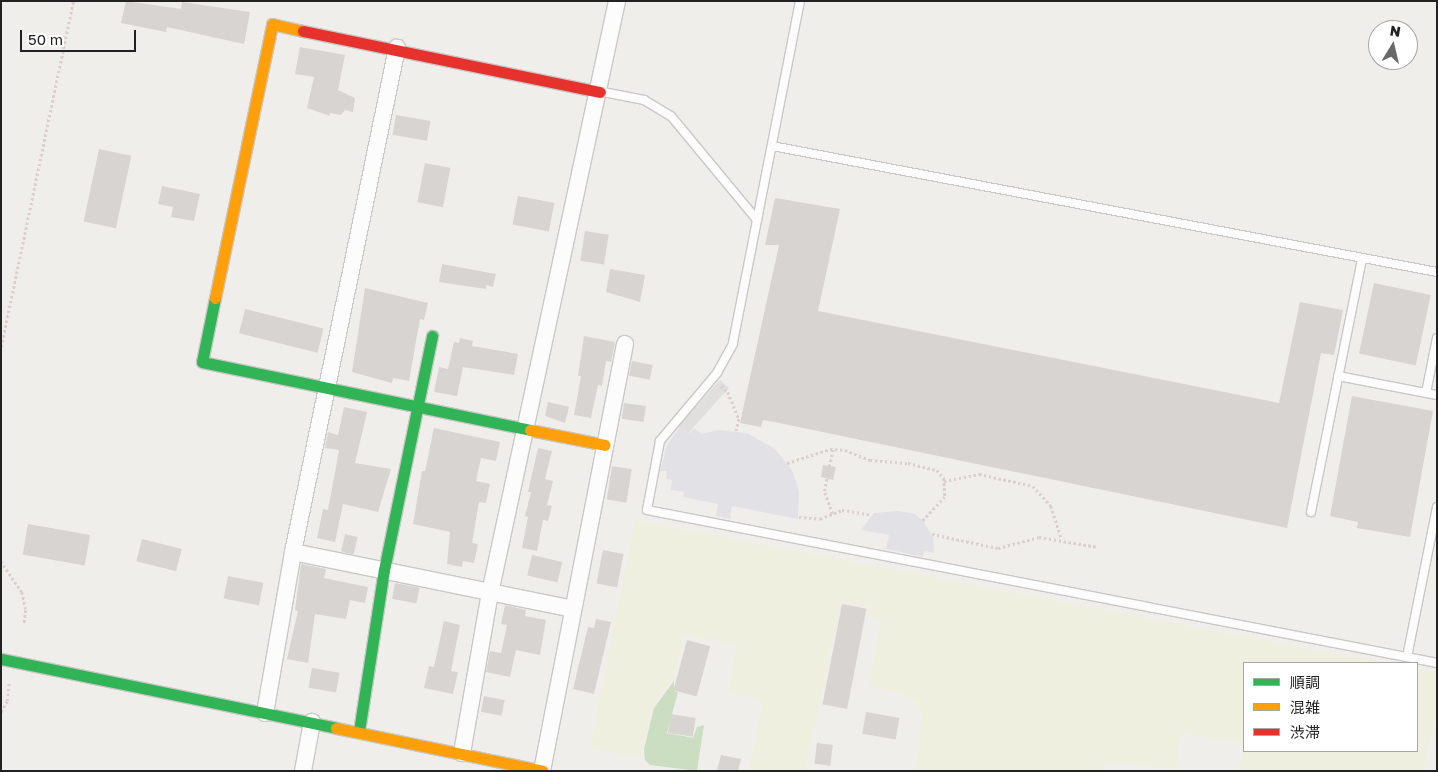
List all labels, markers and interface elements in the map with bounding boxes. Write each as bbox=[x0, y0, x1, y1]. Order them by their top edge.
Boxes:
scale bar bbox=[22, 20, 139, 52]
north arrow bbox=[1368, 20, 1418, 70]
text: N bbox=[1389, 21, 1402, 40]
text: 50 m bbox=[28, 30, 63, 48]
legend bbox=[1243, 662, 1418, 752]
text: 順調 bbox=[1290, 673, 1320, 691]
text: 混雑 bbox=[1290, 698, 1320, 716]
text: 渋滞 bbox=[1290, 723, 1320, 741]

